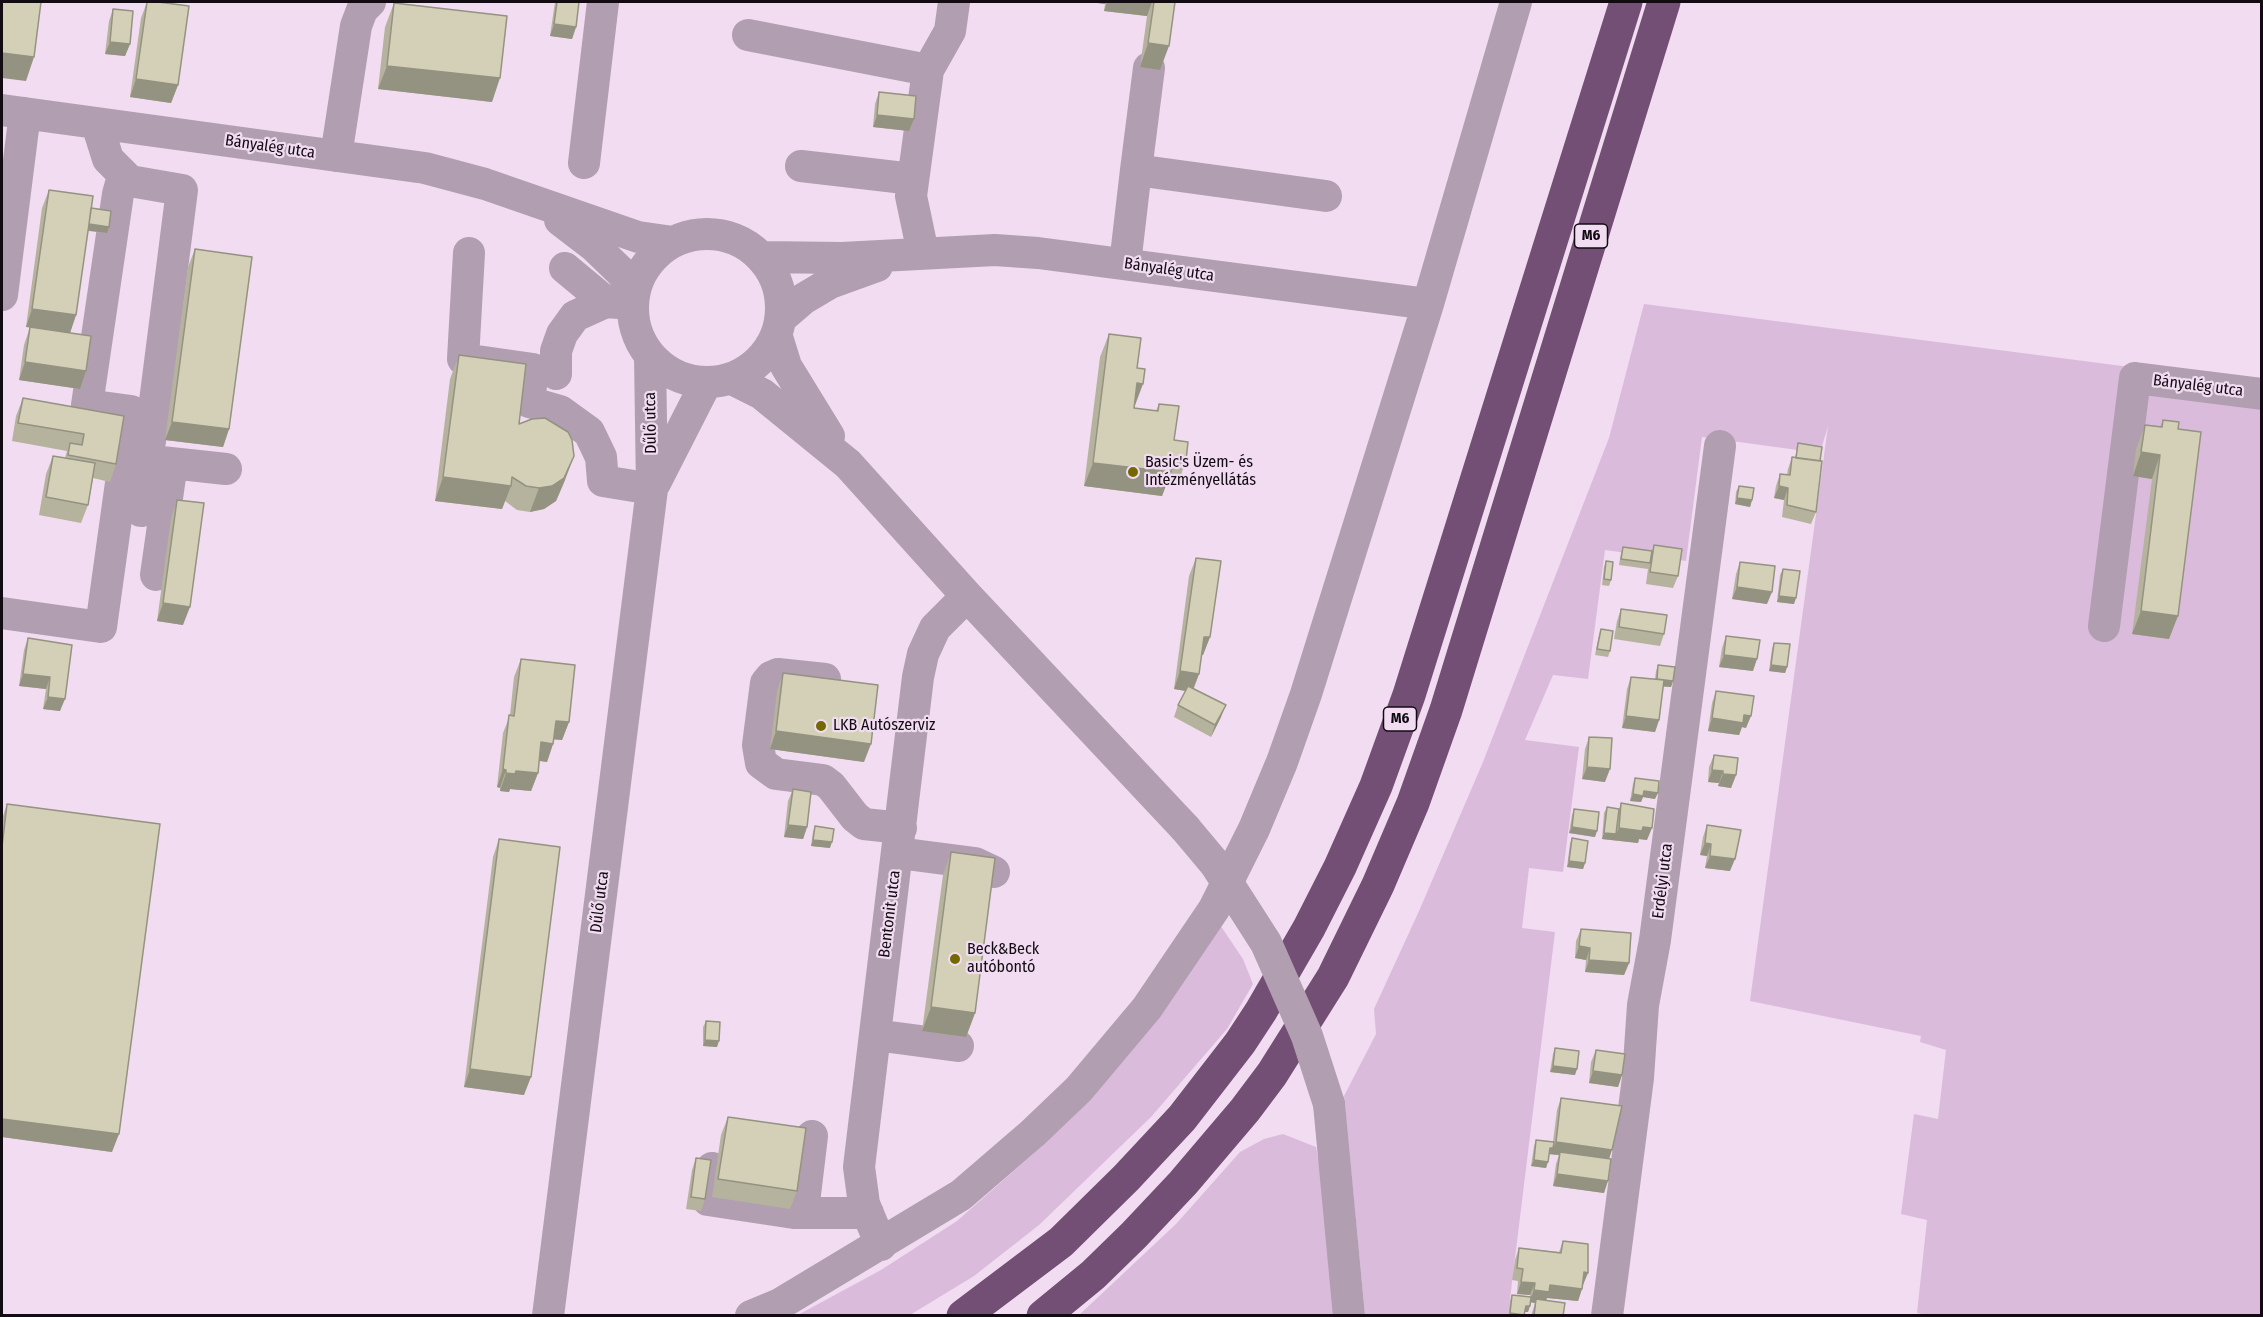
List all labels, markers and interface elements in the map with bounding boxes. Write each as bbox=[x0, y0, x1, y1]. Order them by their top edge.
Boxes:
street label: Bányalég utca bbox=[224, 131, 316, 163]
road number: M6 bbox=[1574, 224, 1608, 248]
street label: Bányalég utca bbox=[1123, 254, 1215, 286]
street label: Bányalég utca bbox=[2152, 371, 2244, 401]
street label: Dűlő utca bbox=[641, 392, 661, 454]
place label: Basic's Üzem- és Intézményellátás bbox=[1145, 453, 1256, 491]
marker: Basic's Üzem- és Intézményellátás bbox=[1126, 465, 1140, 479]
road number: M6 bbox=[1384, 707, 1416, 731]
place label: LKB Autószerviz bbox=[833, 716, 935, 736]
marker: LKB Autószerviz bbox=[814, 719, 828, 733]
street label: Erdélyi utca bbox=[1649, 842, 1677, 920]
street label: Bentonit utca bbox=[875, 869, 905, 959]
street label: Dűlő utca bbox=[587, 870, 613, 934]
place label: Beck&Beck autóbontó bbox=[967, 940, 1039, 978]
marker: Beck&Beck autóbontó bbox=[948, 952, 962, 966]

